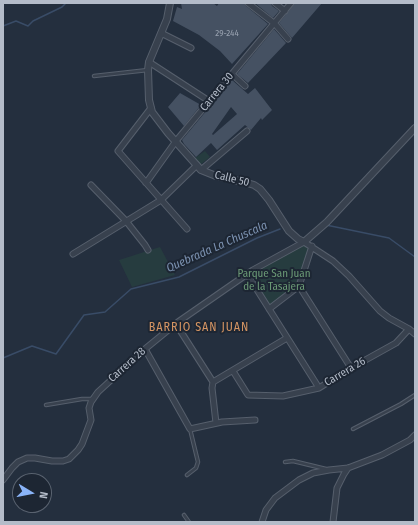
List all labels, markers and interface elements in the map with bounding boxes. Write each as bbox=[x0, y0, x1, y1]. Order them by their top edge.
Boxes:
house number: 29-244 bbox=[215, 28, 239, 38]
street label: Carrera 30 bbox=[197, 70, 237, 114]
street label: Calle 50 bbox=[213, 168, 251, 190]
water label: Quebrada La Chuscala bbox=[164, 218, 270, 276]
park label: Parque San Juan de la Tasajera bbox=[238, 267, 310, 293]
district label: BARRIO SAN JUAN bbox=[149, 321, 249, 335]
street label: Carrera 28 bbox=[106, 345, 148, 385]
street label: Carrera 26 bbox=[322, 355, 368, 389]
north arrow bbox=[12, 473, 52, 513]
text: N bbox=[36, 491, 50, 499]

